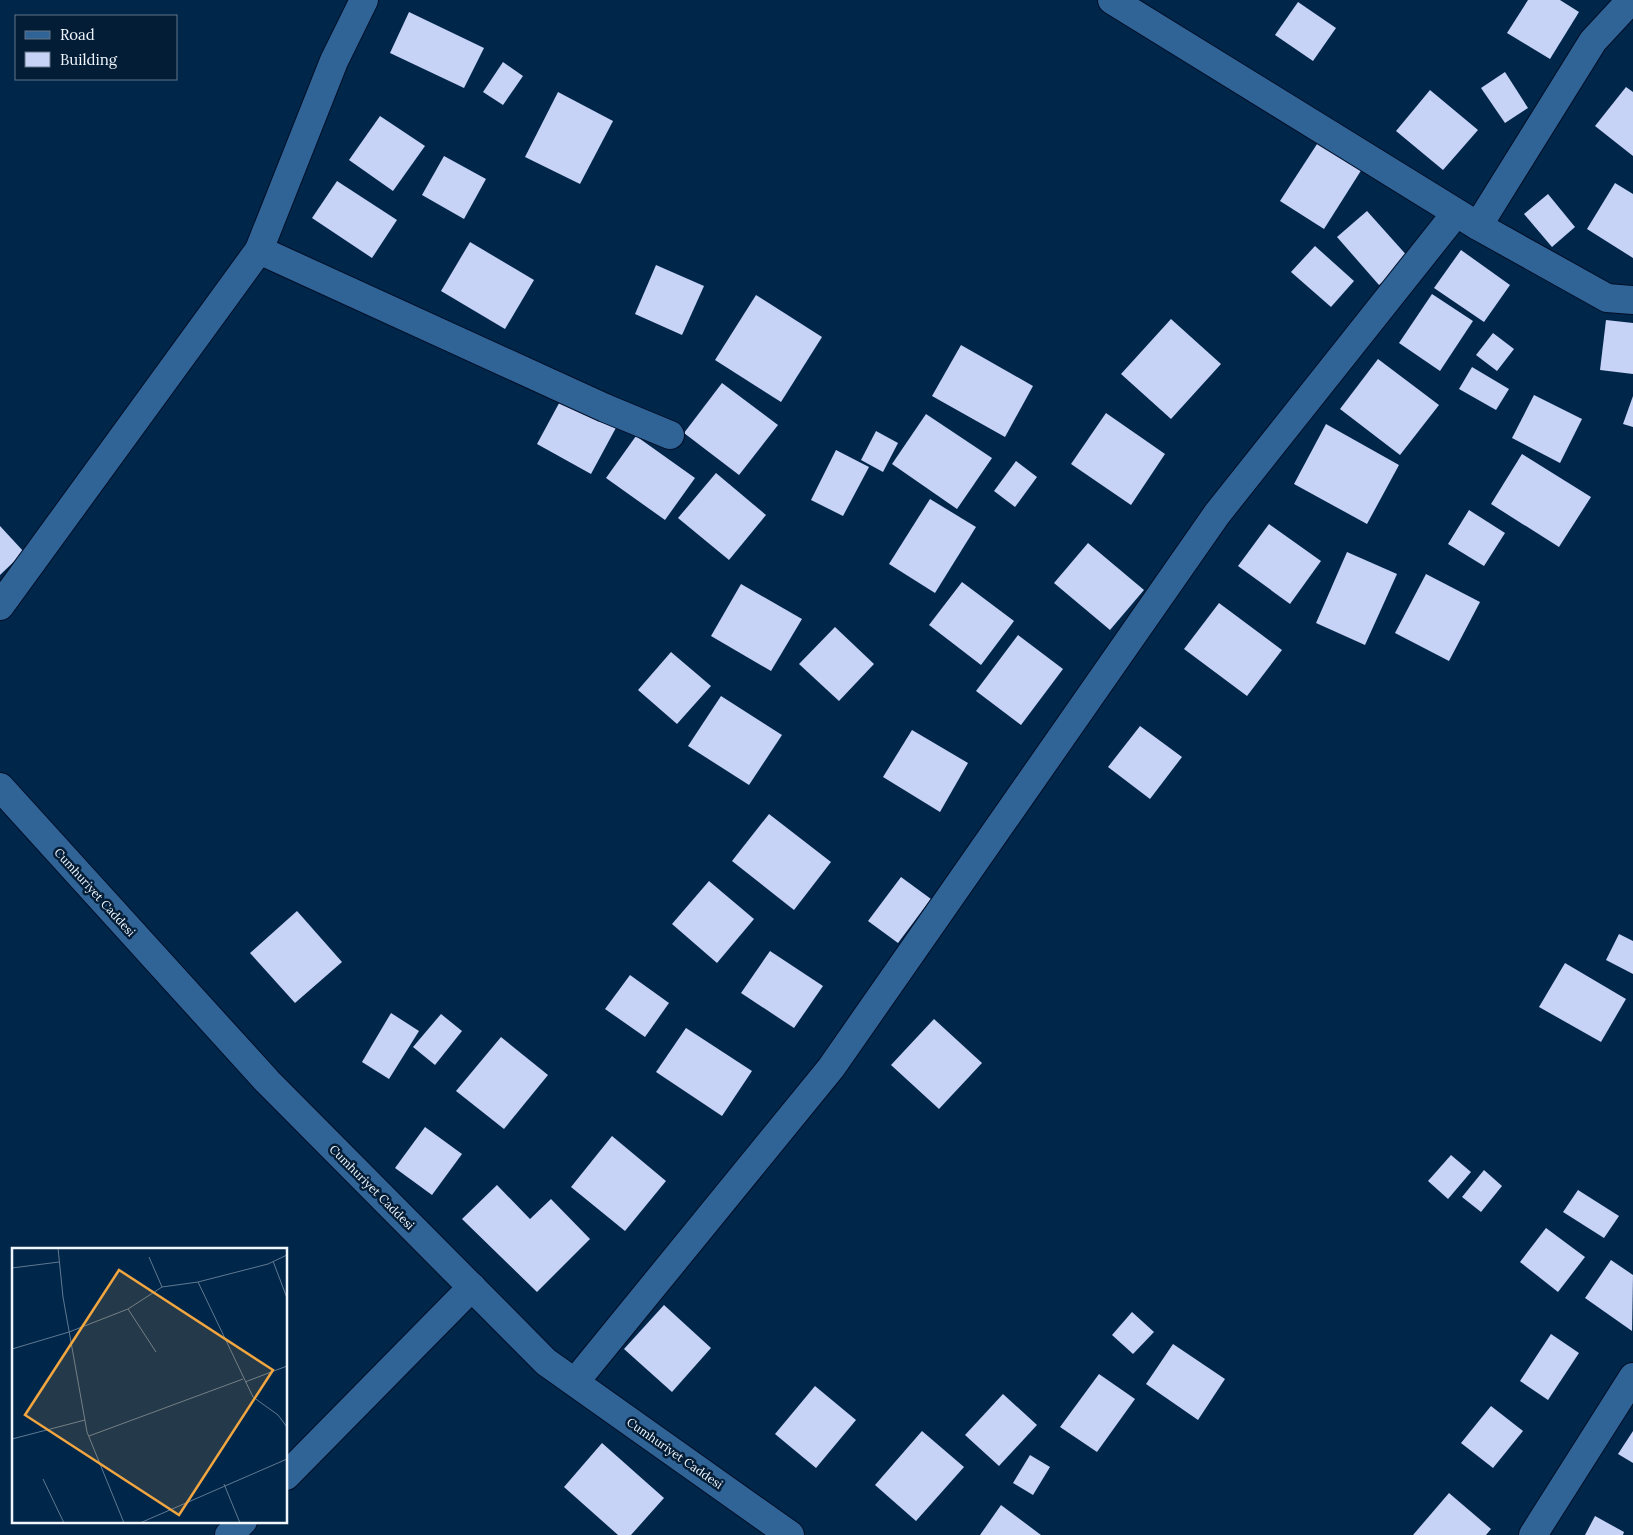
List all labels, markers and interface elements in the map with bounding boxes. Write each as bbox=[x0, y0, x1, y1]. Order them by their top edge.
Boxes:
legend bbox=[15, 15, 178, 80]
text: Road bbox=[60, 25, 95, 44]
text: Building bbox=[60, 50, 118, 69]
street label: Cumhuriyet Caddesi bbox=[51, 845, 139, 939]
street label: Cumhuriyet Caddesi bbox=[326, 1141, 418, 1233]
inset map bbox=[12, 1248, 288, 1522]
street label: Cumhuriyet Caddesi bbox=[624, 1414, 726, 1492]

